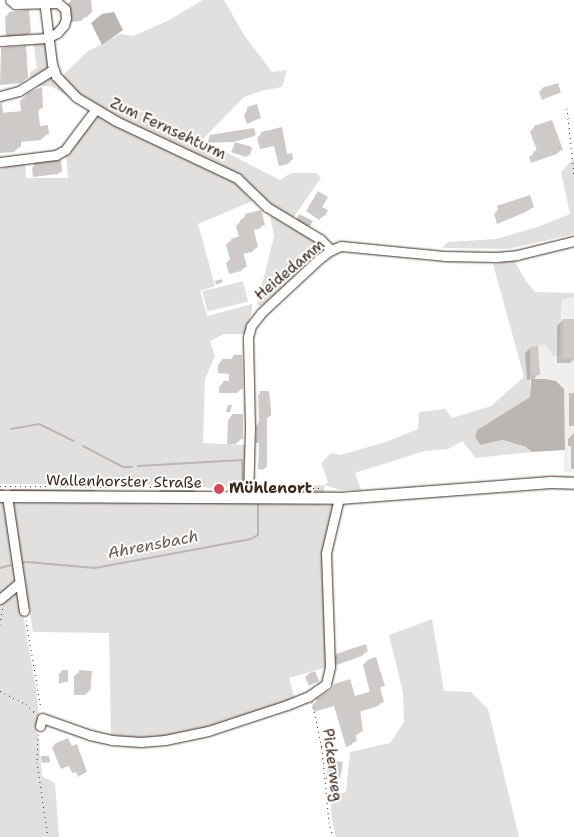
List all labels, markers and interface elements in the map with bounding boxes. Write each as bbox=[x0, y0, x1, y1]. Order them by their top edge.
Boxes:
street label: Zum Fernsehturm bbox=[107, 94, 229, 164]
street label: Heidedamm bbox=[251, 236, 329, 304]
street label: Wallenhorster Straße bbox=[46, 472, 202, 492]
place label: Mühlenort bbox=[229, 480, 312, 498]
marker: Mühlenort bbox=[213, 483, 225, 495]
water label: Ahrensbach bbox=[106, 527, 200, 563]
street label: Pickerweg bbox=[319, 727, 345, 803]

